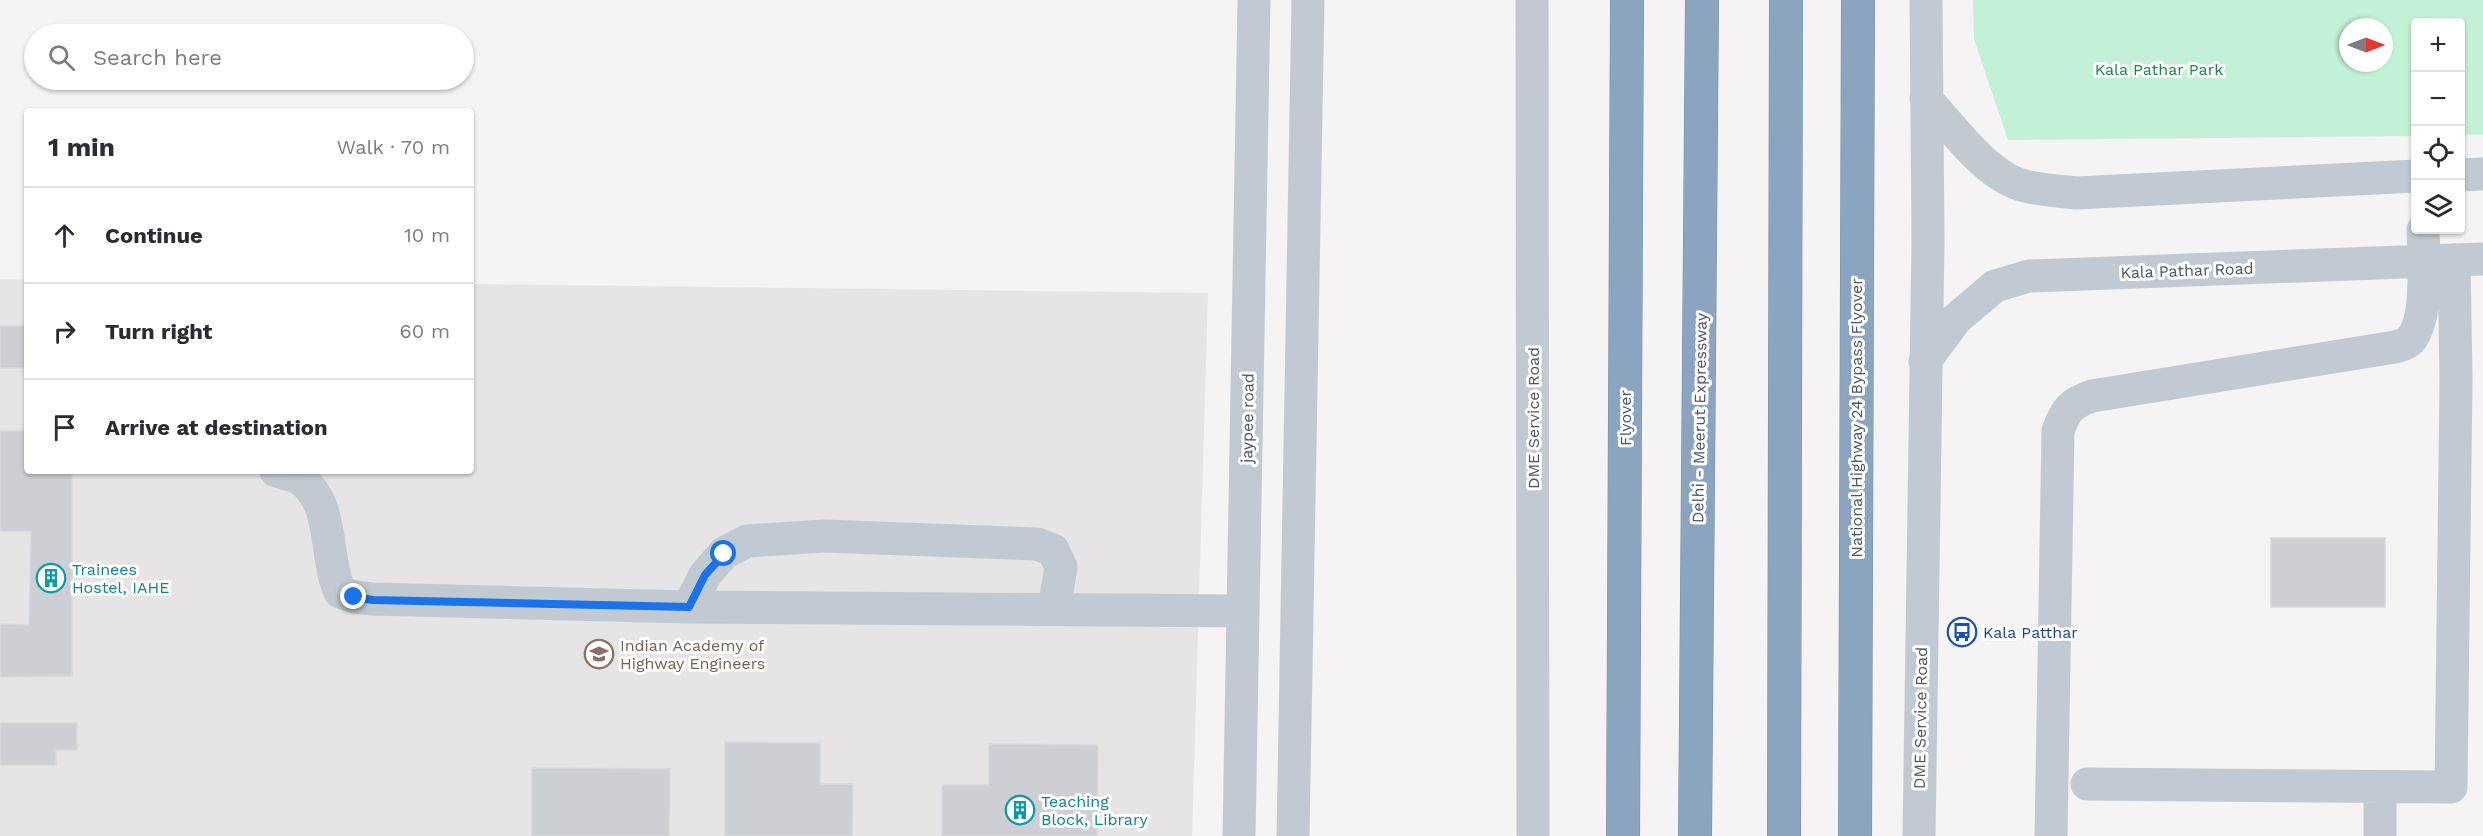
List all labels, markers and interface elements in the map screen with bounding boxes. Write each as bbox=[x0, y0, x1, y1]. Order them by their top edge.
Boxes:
north arrow bbox=[2339, 18, 2393, 72]
map controls bbox=[2411, 18, 2465, 234]
button: + bbox=[2411, 18, 2465, 72]
search box bbox=[24, 24, 474, 90]
icon: search bbox=[45, 41, 78, 74]
text: Search here bbox=[93, 45, 222, 70]
park label: Kala Pathar Park bbox=[2095, 60, 2223, 79]
button: − bbox=[2411, 72, 2465, 126]
button: locate bbox=[2411, 126, 2465, 180]
text: 1 min bbox=[48, 132, 115, 162]
text: Walk · 70 m bbox=[337, 135, 450, 159]
button: layers bbox=[2411, 180, 2465, 234]
icon: ahead bbox=[48, 219, 81, 252]
text: Continue bbox=[105, 223, 203, 248]
text: 10 m bbox=[404, 223, 450, 247]
street label: Kala Pathar Road bbox=[2120, 259, 2254, 282]
street label: National Highway 24 Bypass Flyover bbox=[1847, 278, 1866, 558]
street label: Delhi - Meerut Expressway bbox=[1688, 312, 1711, 523]
icon: right bbox=[48, 315, 81, 348]
text: Turn right bbox=[105, 319, 212, 344]
text: 60 m bbox=[400, 319, 450, 343]
street label: DME Service Road bbox=[1524, 347, 1543, 489]
street label: jaypee road bbox=[1237, 373, 1258, 465]
street label: Flyover bbox=[1616, 389, 1635, 446]
icon: arrive bbox=[48, 411, 81, 444]
text: Arrive at destination bbox=[105, 415, 328, 440]
route start bbox=[710, 540, 736, 566]
place label: Trainees Hostel, IAHE bbox=[72, 560, 169, 597]
building icon: Trainees Hostel, IAHE bbox=[35, 562, 67, 594]
route end bbox=[340, 583, 366, 609]
bus stop icon: Kala Patthar bbox=[1946, 616, 1978, 648]
place label: Kala Patthar bbox=[1983, 623, 2078, 642]
place label: Indian Academy of Highway Engineers bbox=[620, 636, 765, 673]
school or university icon: Indian Academy of Highway Engineers bbox=[583, 638, 615, 670]
street label: DME Service Road bbox=[1910, 647, 1931, 789]
place label: Teaching Block, Library bbox=[1041, 792, 1148, 829]
building icon: Teaching Block, Library bbox=[1004, 794, 1036, 826]

